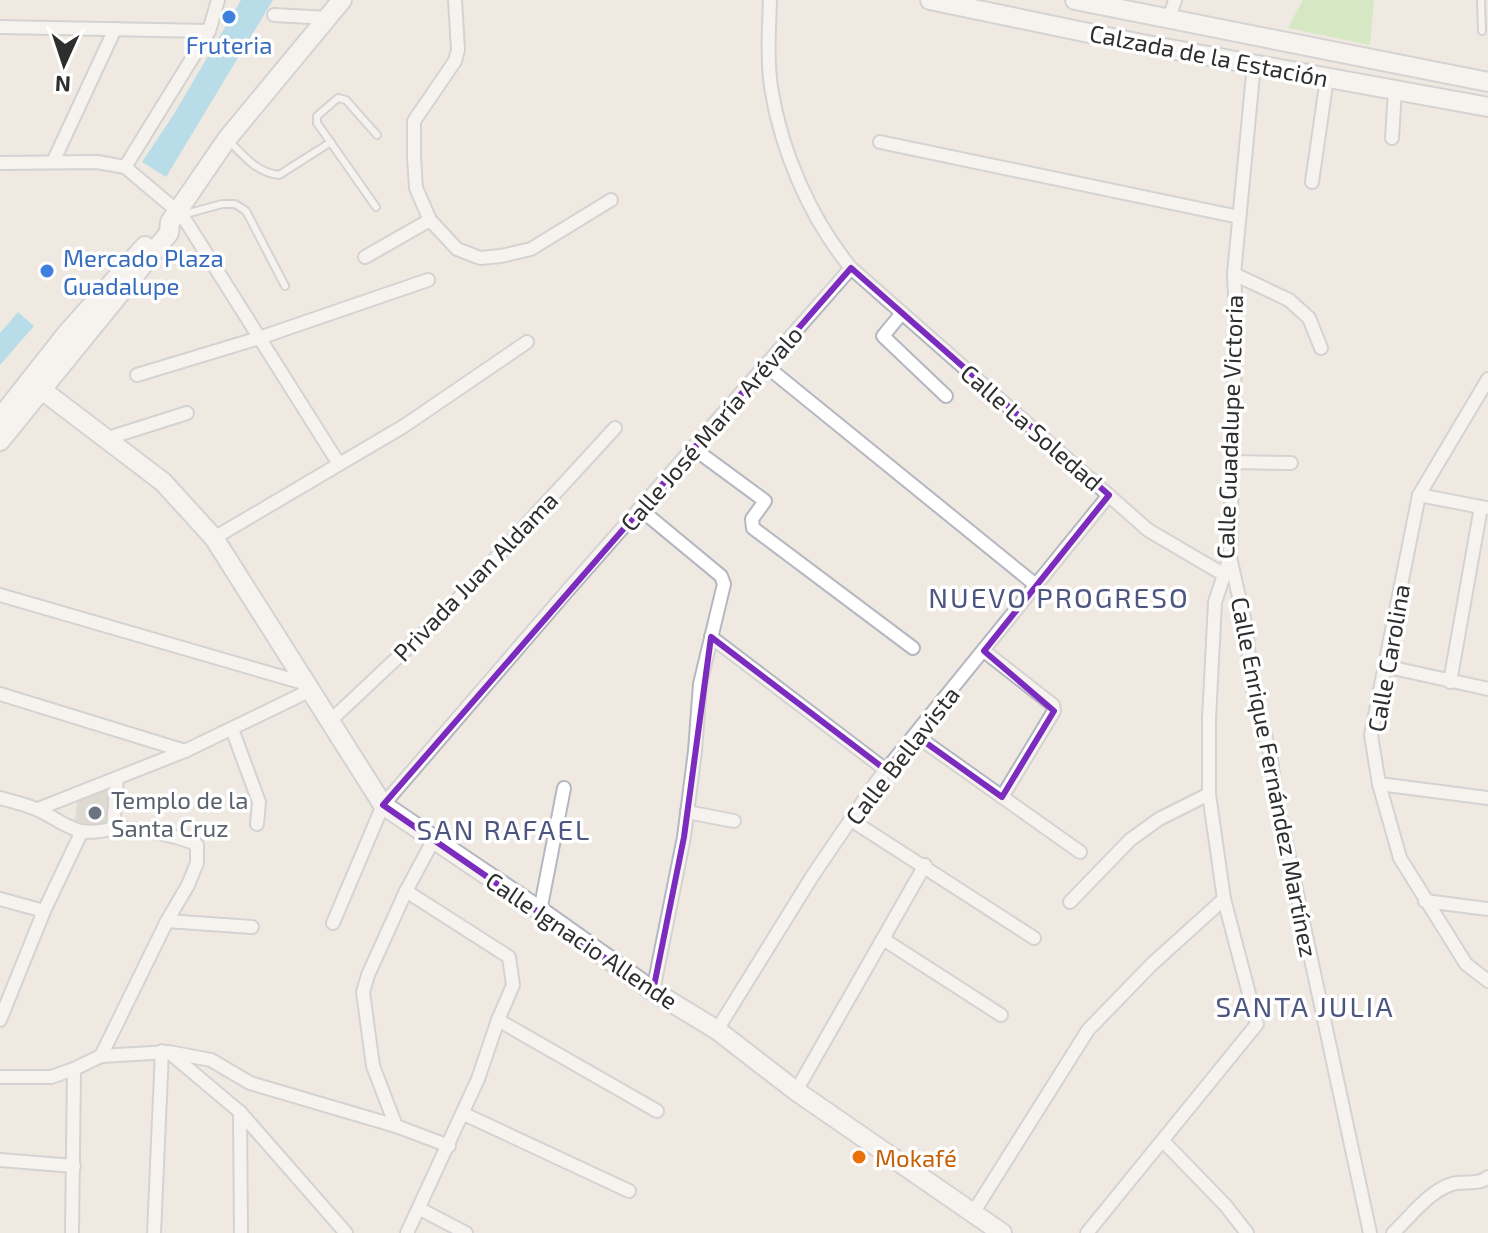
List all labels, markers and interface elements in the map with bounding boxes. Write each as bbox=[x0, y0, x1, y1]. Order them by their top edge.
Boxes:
marker: Fruteria bbox=[220, 8, 238, 26]
street label: Calzada de la Estación bbox=[1087, 18, 1331, 92]
north arrow bbox=[24, 24, 104, 104]
place label: Fruteria bbox=[186, 30, 272, 59]
text: N bbox=[54, 72, 72, 98]
place label: Mercado Plaza Guadalupe bbox=[63, 243, 224, 300]
marker: Mercado Plaza Guadalupe bbox=[38, 262, 56, 280]
street label: Calle Guadalupe Victoria bbox=[1210, 294, 1248, 560]
street label: Calle José María Arévalo bbox=[614, 319, 808, 537]
street label: Calle La Soledad bbox=[955, 358, 1109, 496]
street label: Privada Juan Aldama bbox=[387, 485, 563, 667]
district label: NUEVO PROGRESO bbox=[928, 580, 1190, 614]
street label: Calle Carolina bbox=[1361, 582, 1415, 734]
street label: Calle Enrique Fernández Martínez bbox=[1226, 594, 1324, 960]
street label: Calle Bellavista bbox=[839, 680, 965, 830]
place label: Templo de la Santa Cruz bbox=[111, 785, 249, 842]
marker: Templo de la Santa Cruz bbox=[86, 804, 104, 822]
district label: SAN RAFAEL bbox=[417, 812, 591, 846]
street label: Calle Ignacio Allende bbox=[481, 865, 683, 1015]
district label: SANTA JULIA bbox=[1215, 989, 1395, 1023]
place label: Mokafé bbox=[875, 1143, 957, 1172]
marker: Mokafé bbox=[850, 1148, 868, 1166]

